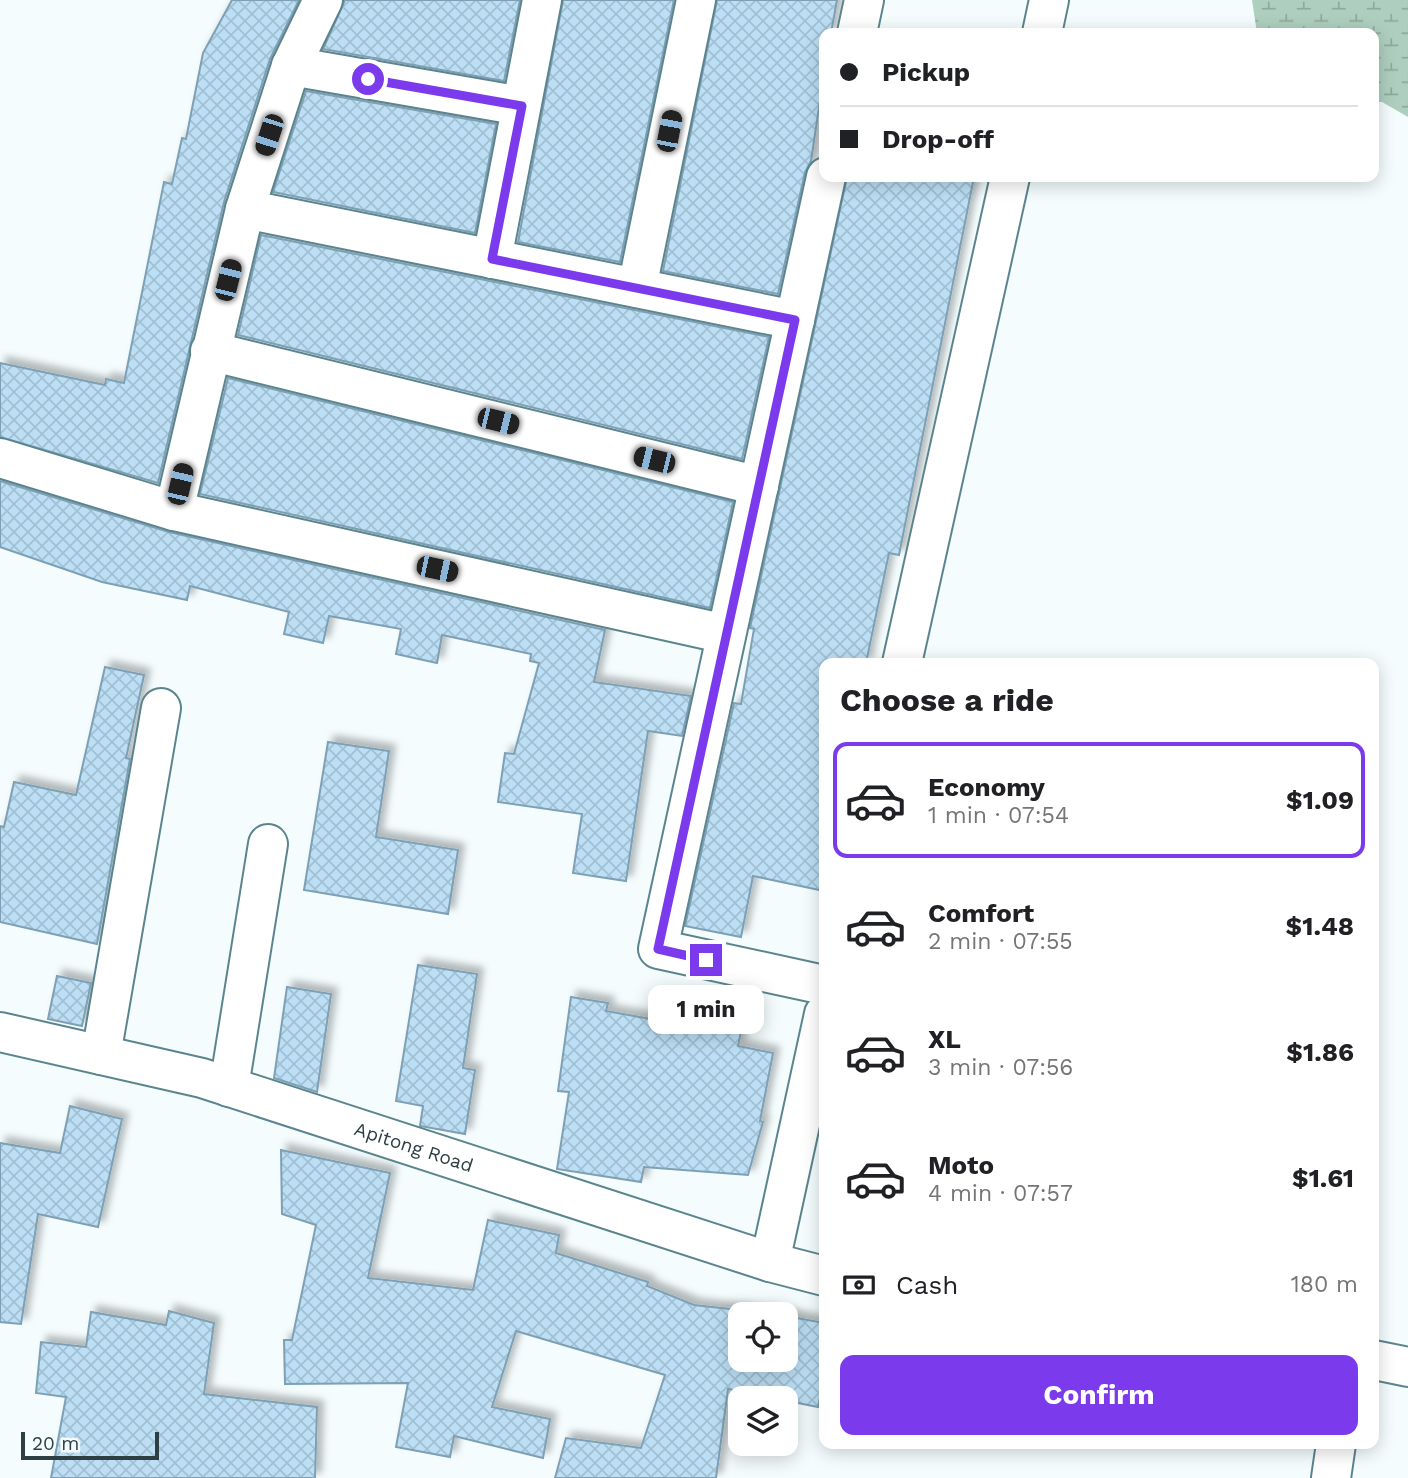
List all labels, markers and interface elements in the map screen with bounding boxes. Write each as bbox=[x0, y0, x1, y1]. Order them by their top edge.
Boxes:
text: Pickup bbox=[882, 57, 970, 87]
route start bbox=[352, 63, 384, 95]
car bbox=[655, 108, 684, 154]
car bbox=[253, 112, 286, 158]
text: Drop-off bbox=[882, 124, 994, 154]
car bbox=[213, 257, 244, 303]
car bbox=[476, 406, 521, 436]
car bbox=[632, 445, 677, 475]
car bbox=[166, 461, 195, 507]
car bbox=[415, 554, 460, 584]
text: Choose a ride bbox=[840, 681, 1054, 719]
icon: car bbox=[844, 769, 907, 832]
text: Economy bbox=[928, 772, 1045, 802]
text: $1.09 bbox=[1286, 785, 1354, 815]
text: 1 min · 07:54 bbox=[928, 802, 1069, 829]
icon: car bbox=[844, 895, 907, 958]
text: Comfort bbox=[928, 898, 1034, 928]
text: $1.48 bbox=[1286, 911, 1354, 941]
text: 2 min · 07:55 bbox=[928, 928, 1073, 955]
route end bbox=[690, 944, 722, 976]
callout: 1 min bbox=[648, 984, 764, 1034]
text: 1 min bbox=[676, 996, 736, 1023]
icon: car bbox=[844, 1021, 907, 1084]
text: XL bbox=[928, 1024, 961, 1054]
text: $1.86 bbox=[1286, 1037, 1354, 1067]
text: 3 min · 07:56 bbox=[928, 1054, 1073, 1081]
street label: Apitong Road bbox=[351, 1117, 476, 1177]
icon: car bbox=[844, 1147, 907, 1210]
text: Moto bbox=[928, 1150, 994, 1180]
text: $1.61 bbox=[1292, 1163, 1354, 1193]
text: 4 min · 07:57 bbox=[928, 1180, 1073, 1207]
icon: cash bbox=[840, 1266, 878, 1304]
text: Cash bbox=[896, 1270, 958, 1300]
text: 180 m bbox=[1291, 1271, 1358, 1298]
map controls bbox=[728, 1302, 798, 1456]
button: locate bbox=[728, 1302, 798, 1372]
button: Confirm bbox=[840, 1355, 1358, 1435]
button: layers bbox=[728, 1386, 798, 1456]
scale bar bbox=[21, 1429, 159, 1461]
text: 20 m bbox=[32, 1432, 79, 1455]

